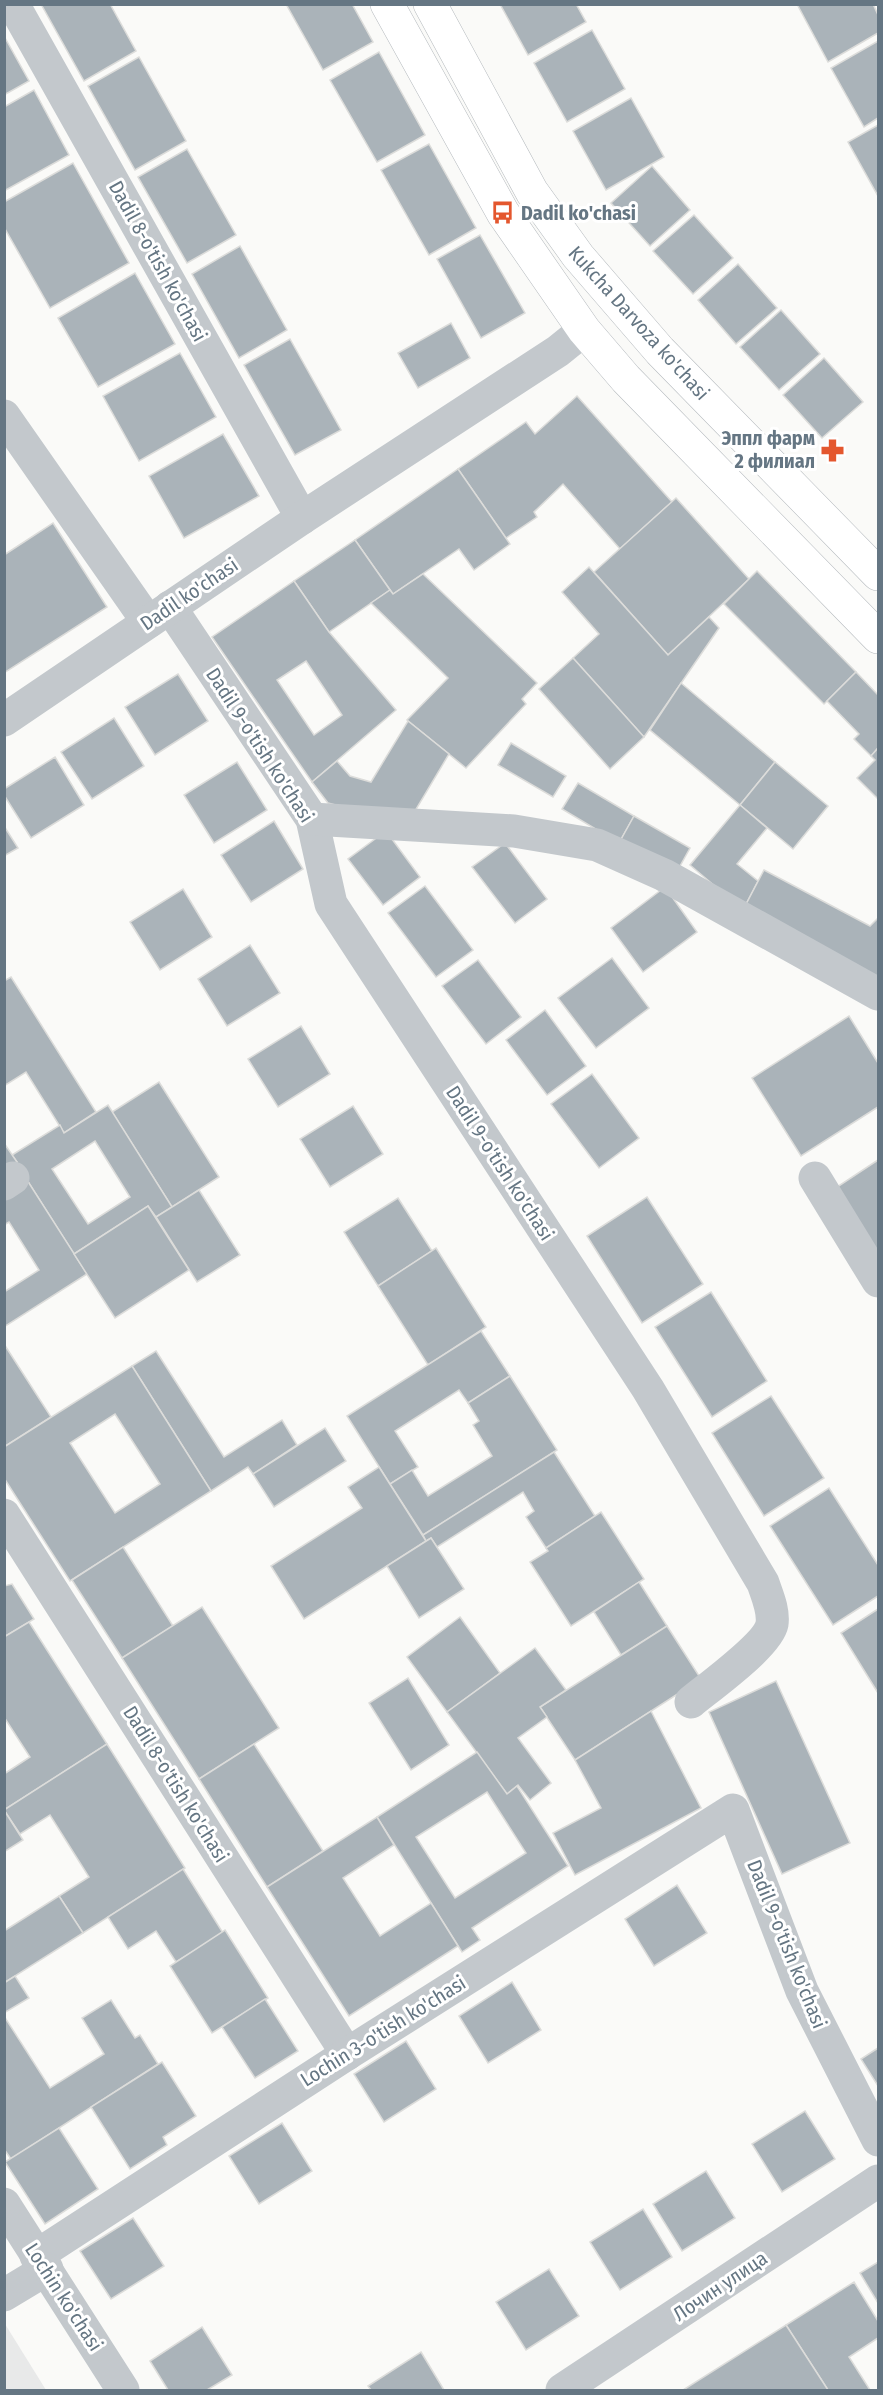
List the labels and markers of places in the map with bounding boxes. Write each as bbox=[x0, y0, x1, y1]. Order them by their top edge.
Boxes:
bus stop icon: Dadil ko'chasi bbox=[490, 200, 516, 226]
place label: Dadil ko'chasi bbox=[521, 201, 636, 225]
place label: Эппл фарм 2 филиал bbox=[721, 426, 815, 473]
pharmacy icon: Эппл фарм 2 филиал bbox=[820, 437, 846, 463]

